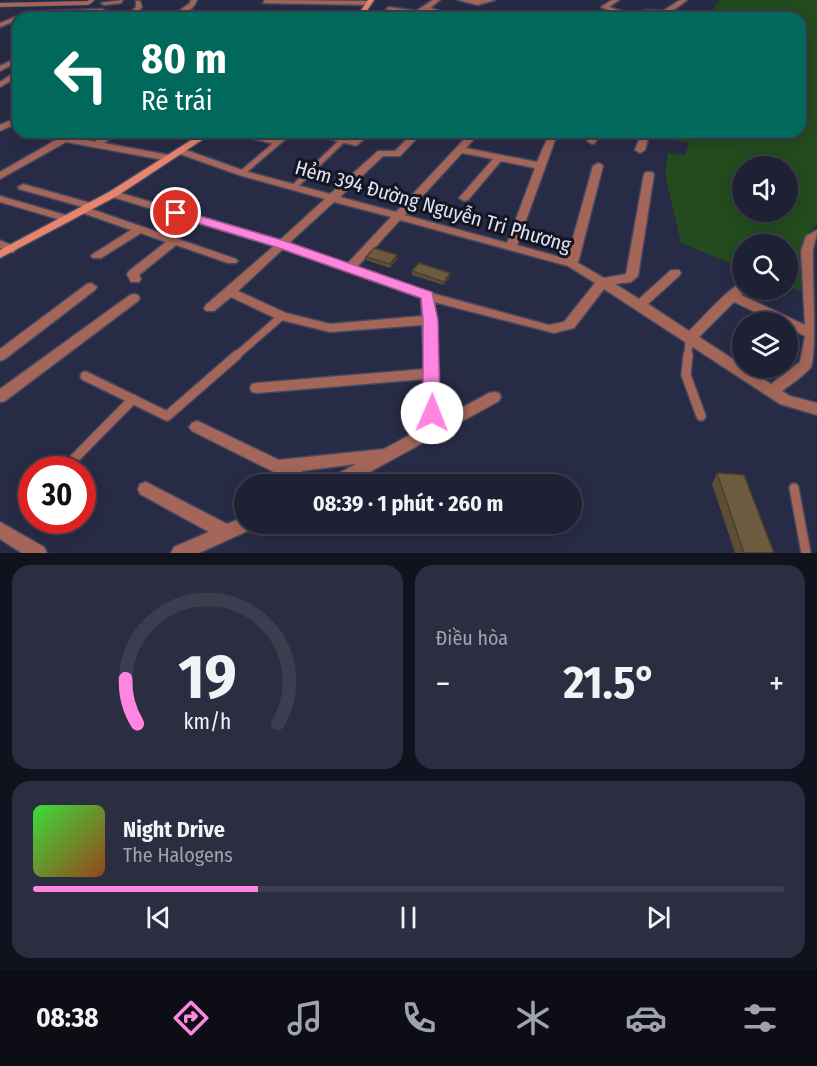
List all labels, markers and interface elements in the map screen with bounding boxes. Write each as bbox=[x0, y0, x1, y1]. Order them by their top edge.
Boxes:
text: 80 m bbox=[141, 34, 227, 84]
icon: left bbox=[42, 36, 120, 114]
text: Rẽ trái bbox=[141, 85, 212, 117]
street label: Hẻm 394 Đường Nguyễn Tri Phương bbox=[292, 155, 574, 257]
map controls bbox=[732, 156, 798, 378]
button: sound bbox=[732, 156, 798, 222]
pin bbox=[150, 187, 201, 238]
icon: arrive bbox=[159, 196, 192, 229]
button: search bbox=[732, 234, 798, 300]
button: layers bbox=[732, 312, 798, 378]
position arrow bbox=[400, 381, 464, 445]
speed limit sign: 30 bbox=[18, 456, 96, 534]
text: 08:39 · 1 phút · 260 m bbox=[313, 490, 503, 517]
text: Điều hòa bbox=[436, 626, 508, 650]
text: 19 bbox=[178, 640, 237, 715]
text: 21.5° bbox=[563, 656, 656, 710]
text: − bbox=[436, 664, 450, 704]
text: + bbox=[769, 664, 784, 704]
text: km/h bbox=[183, 709, 231, 735]
text: Night Drive bbox=[123, 816, 225, 843]
text: The Halogens bbox=[123, 843, 233, 867]
icon: previous bbox=[142, 901, 175, 934]
icon: pause bbox=[392, 901, 425, 934]
icon: next bbox=[642, 901, 675, 934]
icon: directions bbox=[170, 997, 212, 1039]
icon: music bbox=[284, 997, 326, 1039]
icon: phone bbox=[398, 997, 440, 1039]
icon: climate bbox=[512, 997, 554, 1039]
icon: car bbox=[625, 997, 667, 1039]
icon: filters bbox=[739, 997, 781, 1039]
text: 08:38 bbox=[36, 1002, 99, 1034]

